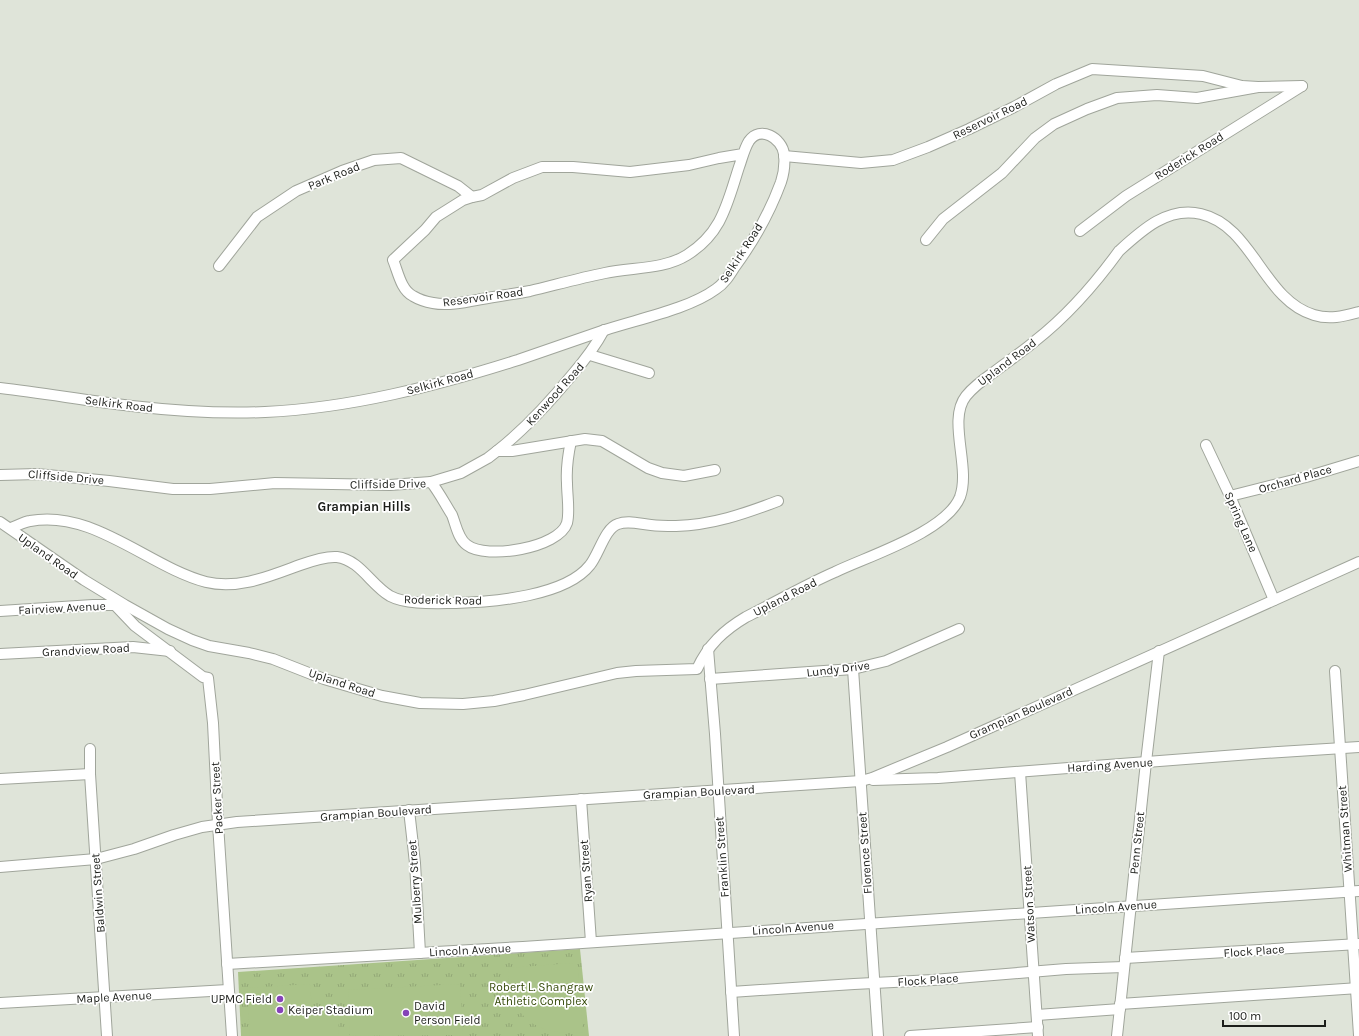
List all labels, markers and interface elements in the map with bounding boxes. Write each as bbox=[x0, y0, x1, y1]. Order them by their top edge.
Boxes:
street label: Reservoir Road bbox=[950, 94, 1030, 142]
street label: Roderick Road bbox=[1152, 129, 1226, 183]
street label: Park Road bbox=[306, 159, 362, 193]
street label: Selkirk Road bbox=[716, 220, 766, 286]
street label: Reservoir Road bbox=[442, 284, 524, 310]
street label: Upland Road bbox=[975, 335, 1039, 389]
street label: Kenwood Road bbox=[523, 360, 587, 428]
street label: Selkirk Road bbox=[405, 366, 475, 398]
street label: Selkirk Road bbox=[84, 393, 154, 415]
street label: Orchard Place bbox=[1257, 462, 1333, 496]
street label: Cliffside Drive bbox=[27, 467, 105, 487]
street label: Cliffside Drive bbox=[350, 476, 426, 492]
street label: Spring Lane bbox=[1221, 490, 1261, 554]
district label: Grampian Hills bbox=[317, 499, 411, 514]
street label: Upland Road bbox=[15, 530, 81, 582]
street label: Upland Road bbox=[751, 575, 819, 619]
street label: Roderick Road bbox=[404, 592, 482, 608]
street label: Fairview Avenue bbox=[18, 599, 106, 617]
street label: Grandview Road bbox=[42, 641, 130, 659]
street label: Lundy Drive bbox=[806, 658, 870, 680]
street label: Upland Road bbox=[307, 666, 377, 700]
street label: Grampian Boulevard bbox=[967, 684, 1075, 742]
street label: Harding Avenue bbox=[1067, 755, 1153, 775]
street label: Packer Street bbox=[208, 761, 226, 835]
street label: Grampian Boulevard bbox=[643, 782, 755, 802]
street label: Whitman Street bbox=[1335, 785, 1355, 873]
street label: Grampian Boulevard bbox=[320, 802, 432, 824]
street label: Penn Street bbox=[1127, 810, 1147, 875]
street label: Florence Street bbox=[855, 811, 875, 894]
street label: Franklin Street bbox=[712, 816, 732, 898]
street label: Mulberry Street bbox=[405, 839, 425, 924]
street label: Ryan Street bbox=[577, 839, 595, 903]
street label: Baldwin Street bbox=[88, 852, 108, 933]
street label: Watson Street bbox=[1020, 865, 1038, 943]
street label: Lincoln Avenue bbox=[1075, 897, 1157, 917]
street label: Lincoln Avenue bbox=[752, 918, 834, 938]
street label: Lincoln Avenue bbox=[429, 941, 511, 959]
street label: Flock Place bbox=[1223, 942, 1285, 960]
street label: Flock Place bbox=[897, 971, 959, 989]
park label: Robert L. Shangraw Athletic Complex bbox=[489, 980, 593, 1008]
street label: Maple Avenue bbox=[76, 988, 152, 1006]
place label: UPMC Field bbox=[211, 992, 272, 1006]
marker: UPMC Field bbox=[275, 994, 285, 1004]
place label: David Person Field bbox=[414, 999, 481, 1027]
scale bar bbox=[1223, 1002, 1325, 1028]
place label: Keiper Stadium bbox=[288, 1003, 373, 1017]
marker: Keiper Stadium bbox=[275, 1005, 285, 1015]
marker: David Person Field bbox=[401, 1008, 411, 1018]
text: 100 m bbox=[1229, 1009, 1261, 1023]

